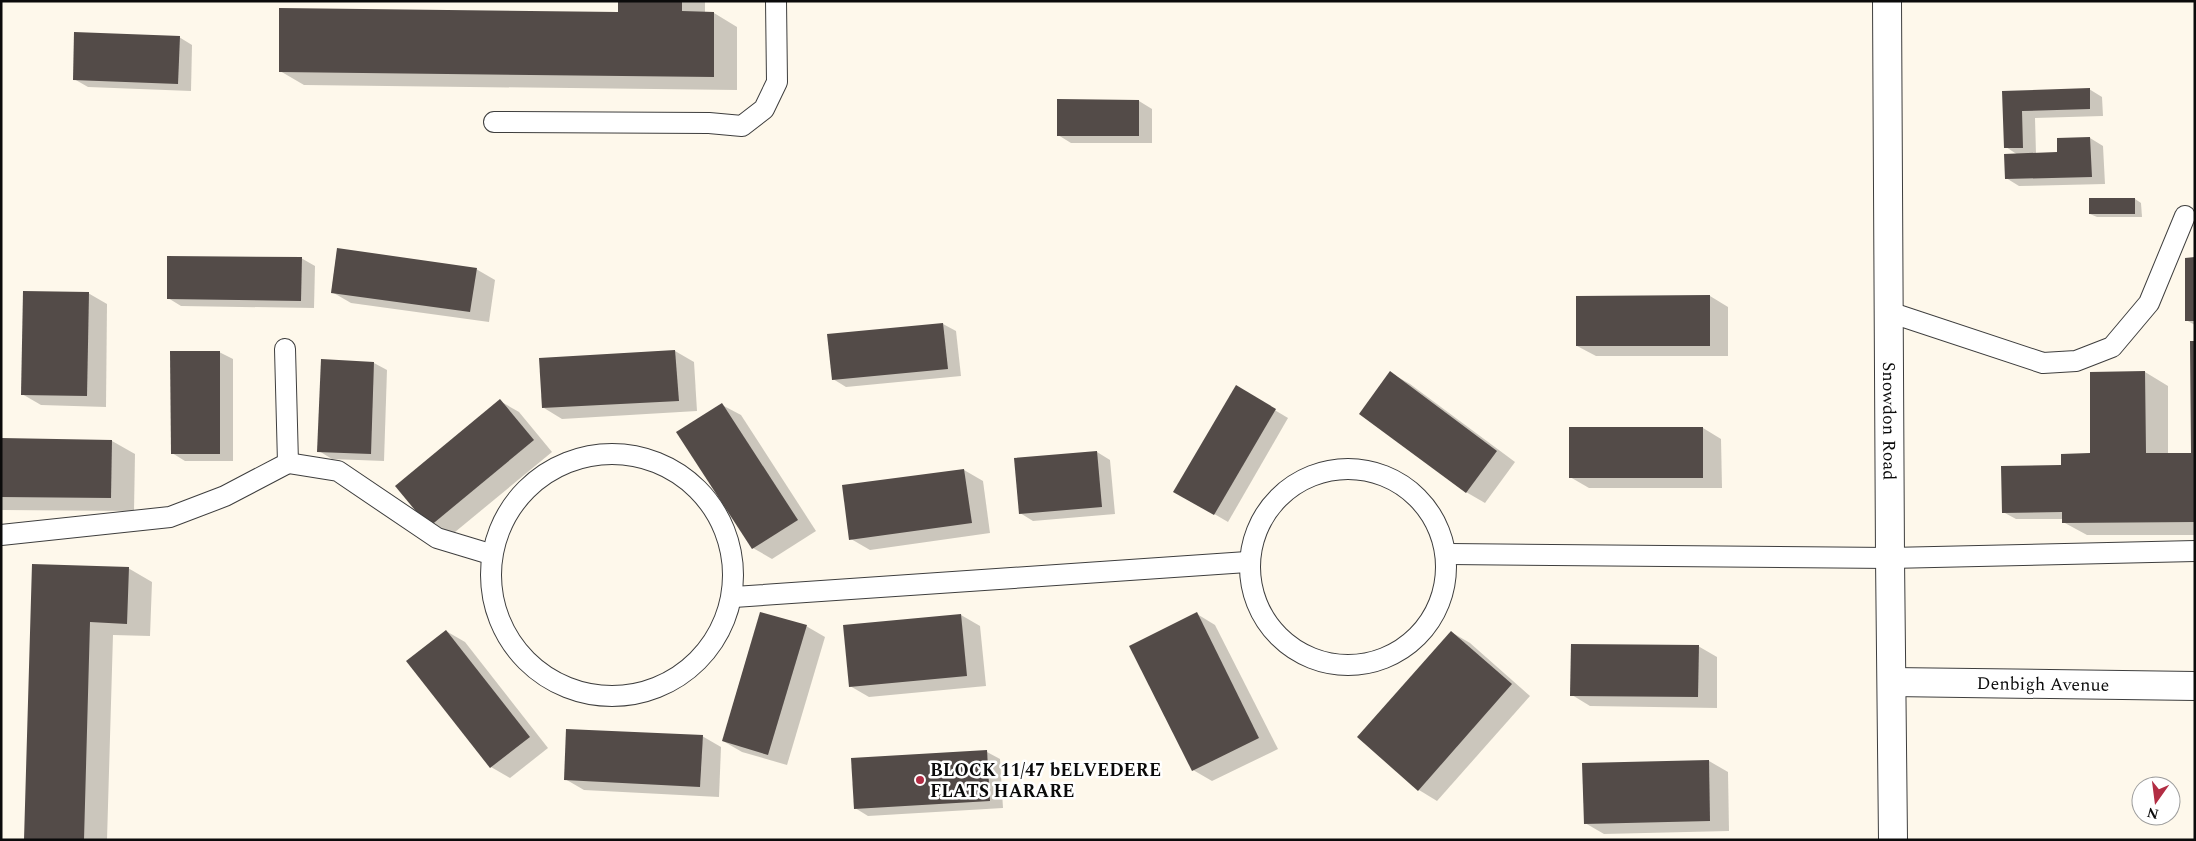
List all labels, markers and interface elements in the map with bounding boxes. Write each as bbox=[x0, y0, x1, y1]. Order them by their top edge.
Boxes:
street label: Snowdon Road bbox=[1875, 362, 1903, 480]
street label: Denbigh Avenue bbox=[1976, 670, 2110, 699]
place label: BLOCK 11/47 bELVEDERE FLATS HARARE bbox=[930, 757, 1161, 805]
marker: BLOCK 11/47 bELVEDERE FLATS HARARE bbox=[914, 774, 926, 786]
north arrow bbox=[2131, 776, 2181, 826]
text: N bbox=[2145, 802, 2161, 825]

